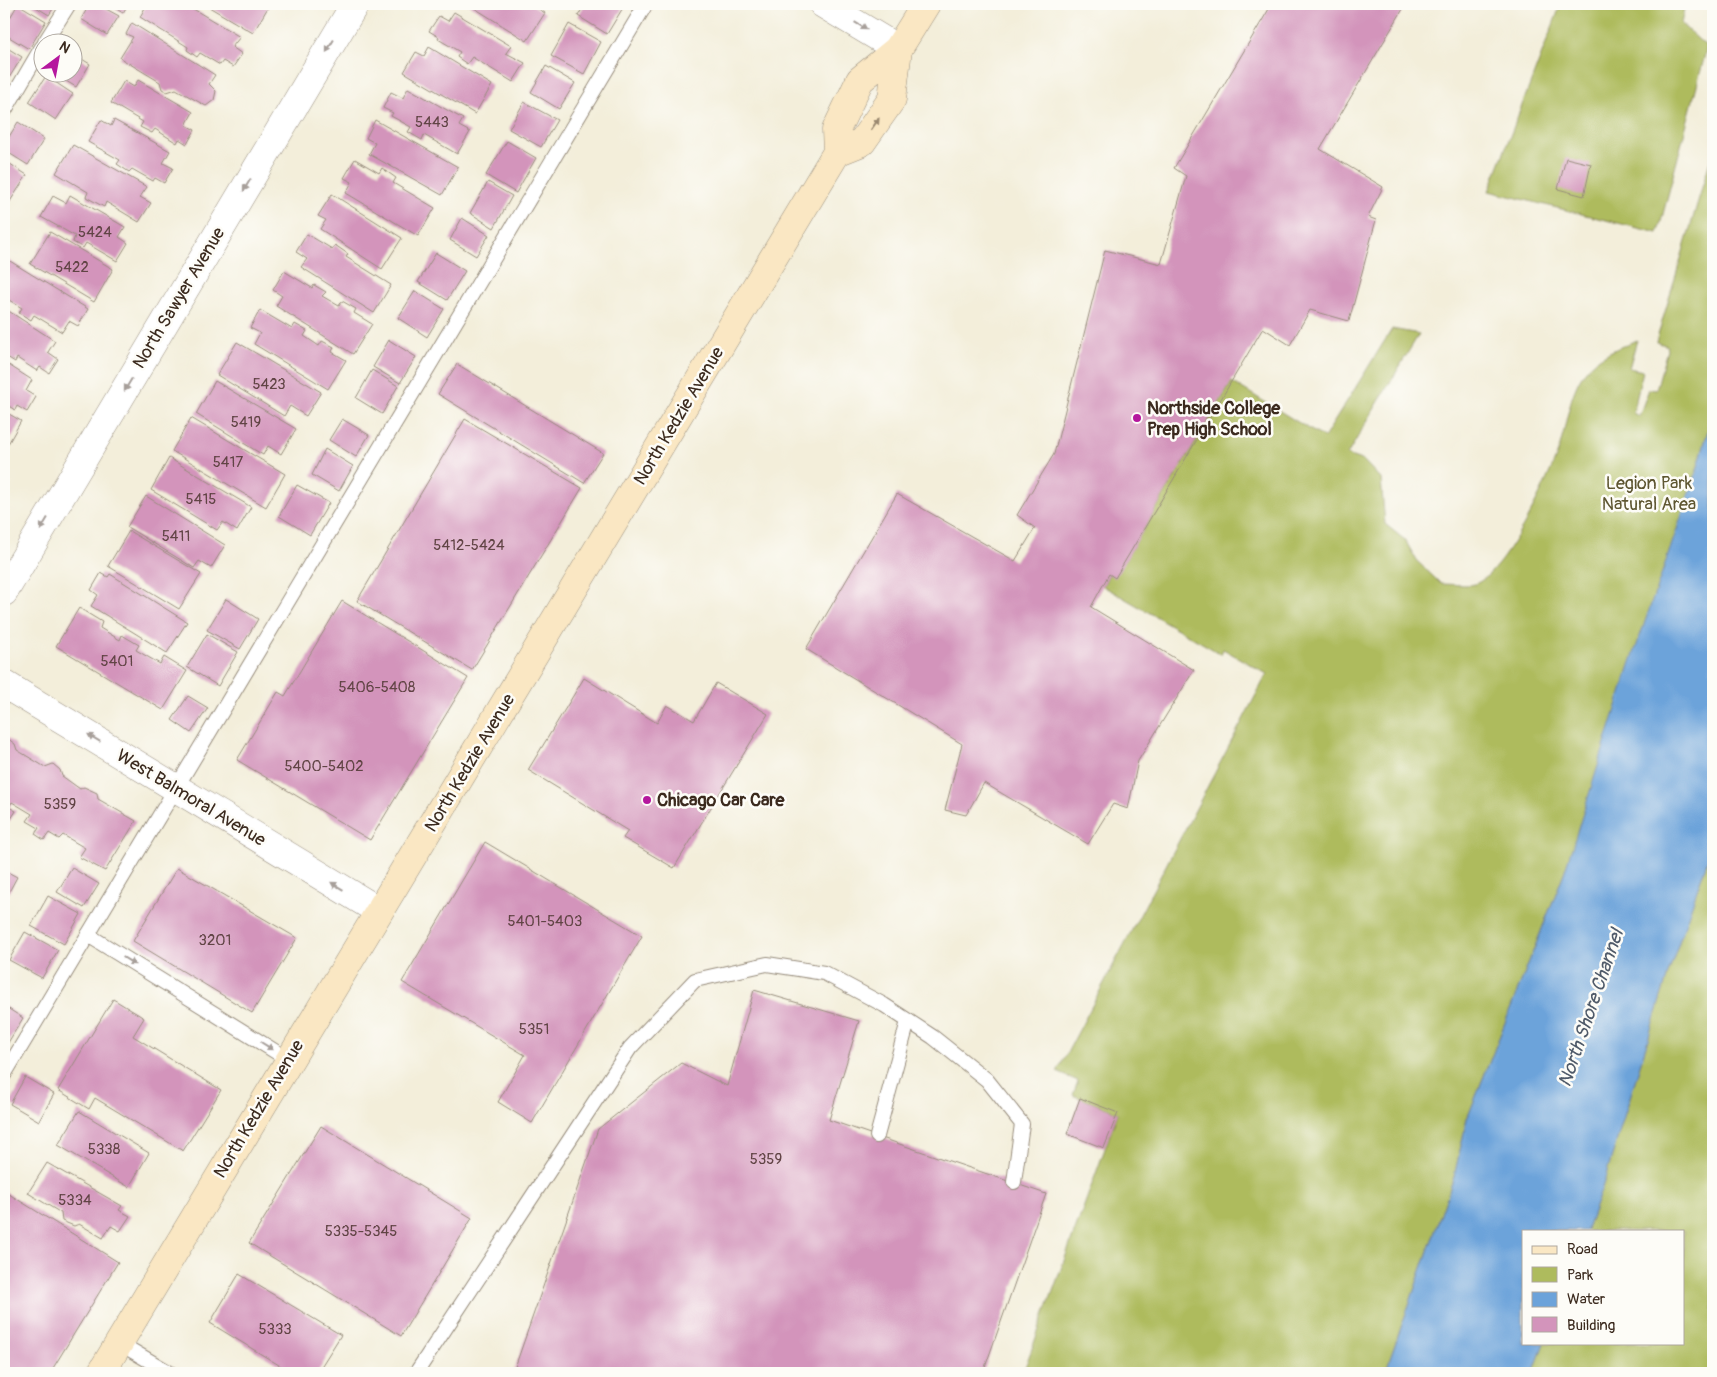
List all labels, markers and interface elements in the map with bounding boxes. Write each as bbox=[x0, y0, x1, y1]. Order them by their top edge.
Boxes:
one-way arrow bbox=[854, 22, 867, 31]
north arrow bbox=[32, 32, 82, 82]
text: N bbox=[56, 38, 73, 57]
one-way arrow bbox=[326, 39, 335, 52]
house number: 5443 bbox=[415, 113, 449, 132]
one-way arrow bbox=[870, 117, 880, 131]
one-way arrow bbox=[242, 179, 251, 192]
house number: 5424 bbox=[78, 223, 112, 242]
street label: North Sawyer Avenue bbox=[128, 223, 230, 373]
house number: 5422 bbox=[55, 258, 89, 277]
street label: North Kedzie Avenue bbox=[629, 343, 729, 489]
house number: 5423 bbox=[252, 375, 286, 394]
one-way arrow bbox=[123, 378, 132, 391]
place label: Northside College Prep High School bbox=[1147, 397, 1281, 441]
marker: Northside College Prep High School bbox=[1131, 412, 1143, 424]
house number: 5419 bbox=[231, 413, 261, 432]
house number: 5417 bbox=[213, 453, 243, 472]
park label: Legion Park Natural Area bbox=[1602, 472, 1696, 516]
house number: 5415 bbox=[186, 490, 216, 509]
one-way arrow bbox=[40, 518, 49, 531]
house number: 5411 bbox=[162, 527, 190, 546]
house number: 5412-5424 bbox=[433, 536, 505, 555]
house number: 5401 bbox=[101, 652, 133, 671]
house number: 5406-5408 bbox=[339, 678, 416, 697]
street label: North Kedzie Avenue bbox=[420, 690, 520, 836]
one-way arrow bbox=[87, 734, 100, 743]
street label: West Balmoral Avenue bbox=[112, 744, 270, 852]
house number: 5400-5402 bbox=[284, 757, 364, 776]
place label: Chicago Car Care bbox=[657, 789, 785, 812]
marker: Chicago Car Care bbox=[641, 794, 653, 806]
house number: 5359 bbox=[44, 795, 76, 814]
one-way arrow bbox=[331, 881, 344, 890]
house number: 5401-5403 bbox=[508, 912, 582, 931]
water label: North Shore Channel bbox=[1553, 924, 1630, 1090]
house number: 3201 bbox=[199, 931, 231, 950]
one-way arrow bbox=[123, 956, 136, 965]
house number: 5351 bbox=[519, 1020, 549, 1039]
street label: North Kedzie Avenue bbox=[209, 1036, 309, 1182]
one-way arrow bbox=[261, 1042, 274, 1051]
house number: 5338 bbox=[88, 1140, 121, 1159]
house number: 5359 bbox=[750, 1150, 782, 1169]
house number: 5334 bbox=[58, 1191, 92, 1210]
house number: 5335-5345 bbox=[325, 1222, 397, 1241]
legend bbox=[1522, 1230, 1684, 1344]
text: Road bbox=[1567, 1240, 1598, 1259]
text: Park bbox=[1567, 1266, 1594, 1285]
text: Water bbox=[1567, 1290, 1606, 1309]
text: Building bbox=[1567, 1316, 1615, 1335]
house number: 5333 bbox=[258, 1320, 292, 1339]

